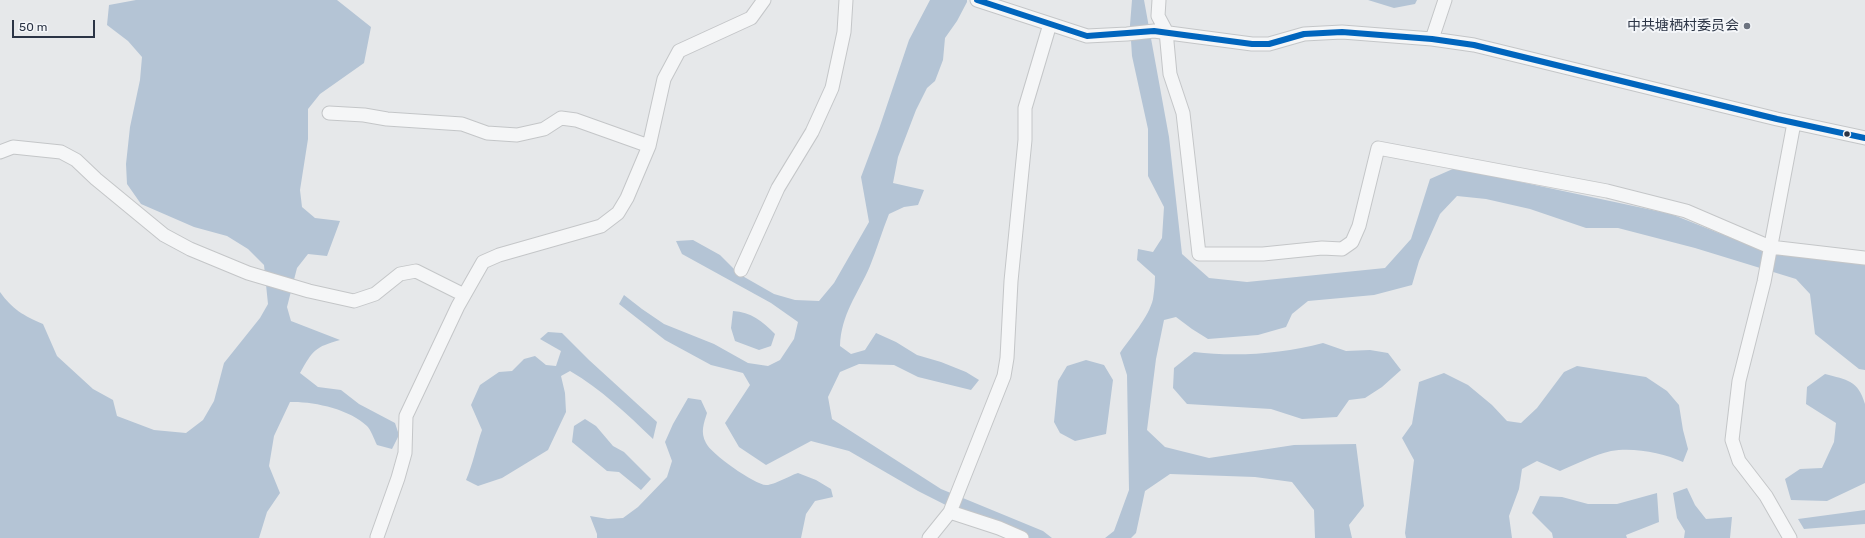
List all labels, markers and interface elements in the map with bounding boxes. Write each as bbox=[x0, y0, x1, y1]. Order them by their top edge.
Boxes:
scale bar bbox=[14, 12, 97, 38]
place label: 中共塘栖村委员会 bbox=[1627, 18, 1739, 34]
text: 50 m bbox=[19, 20, 47, 34]
marker: 中共塘栖村委员会 bbox=[1742, 21, 1752, 31]
unlabelled marker bbox=[1842, 129, 1852, 139]

